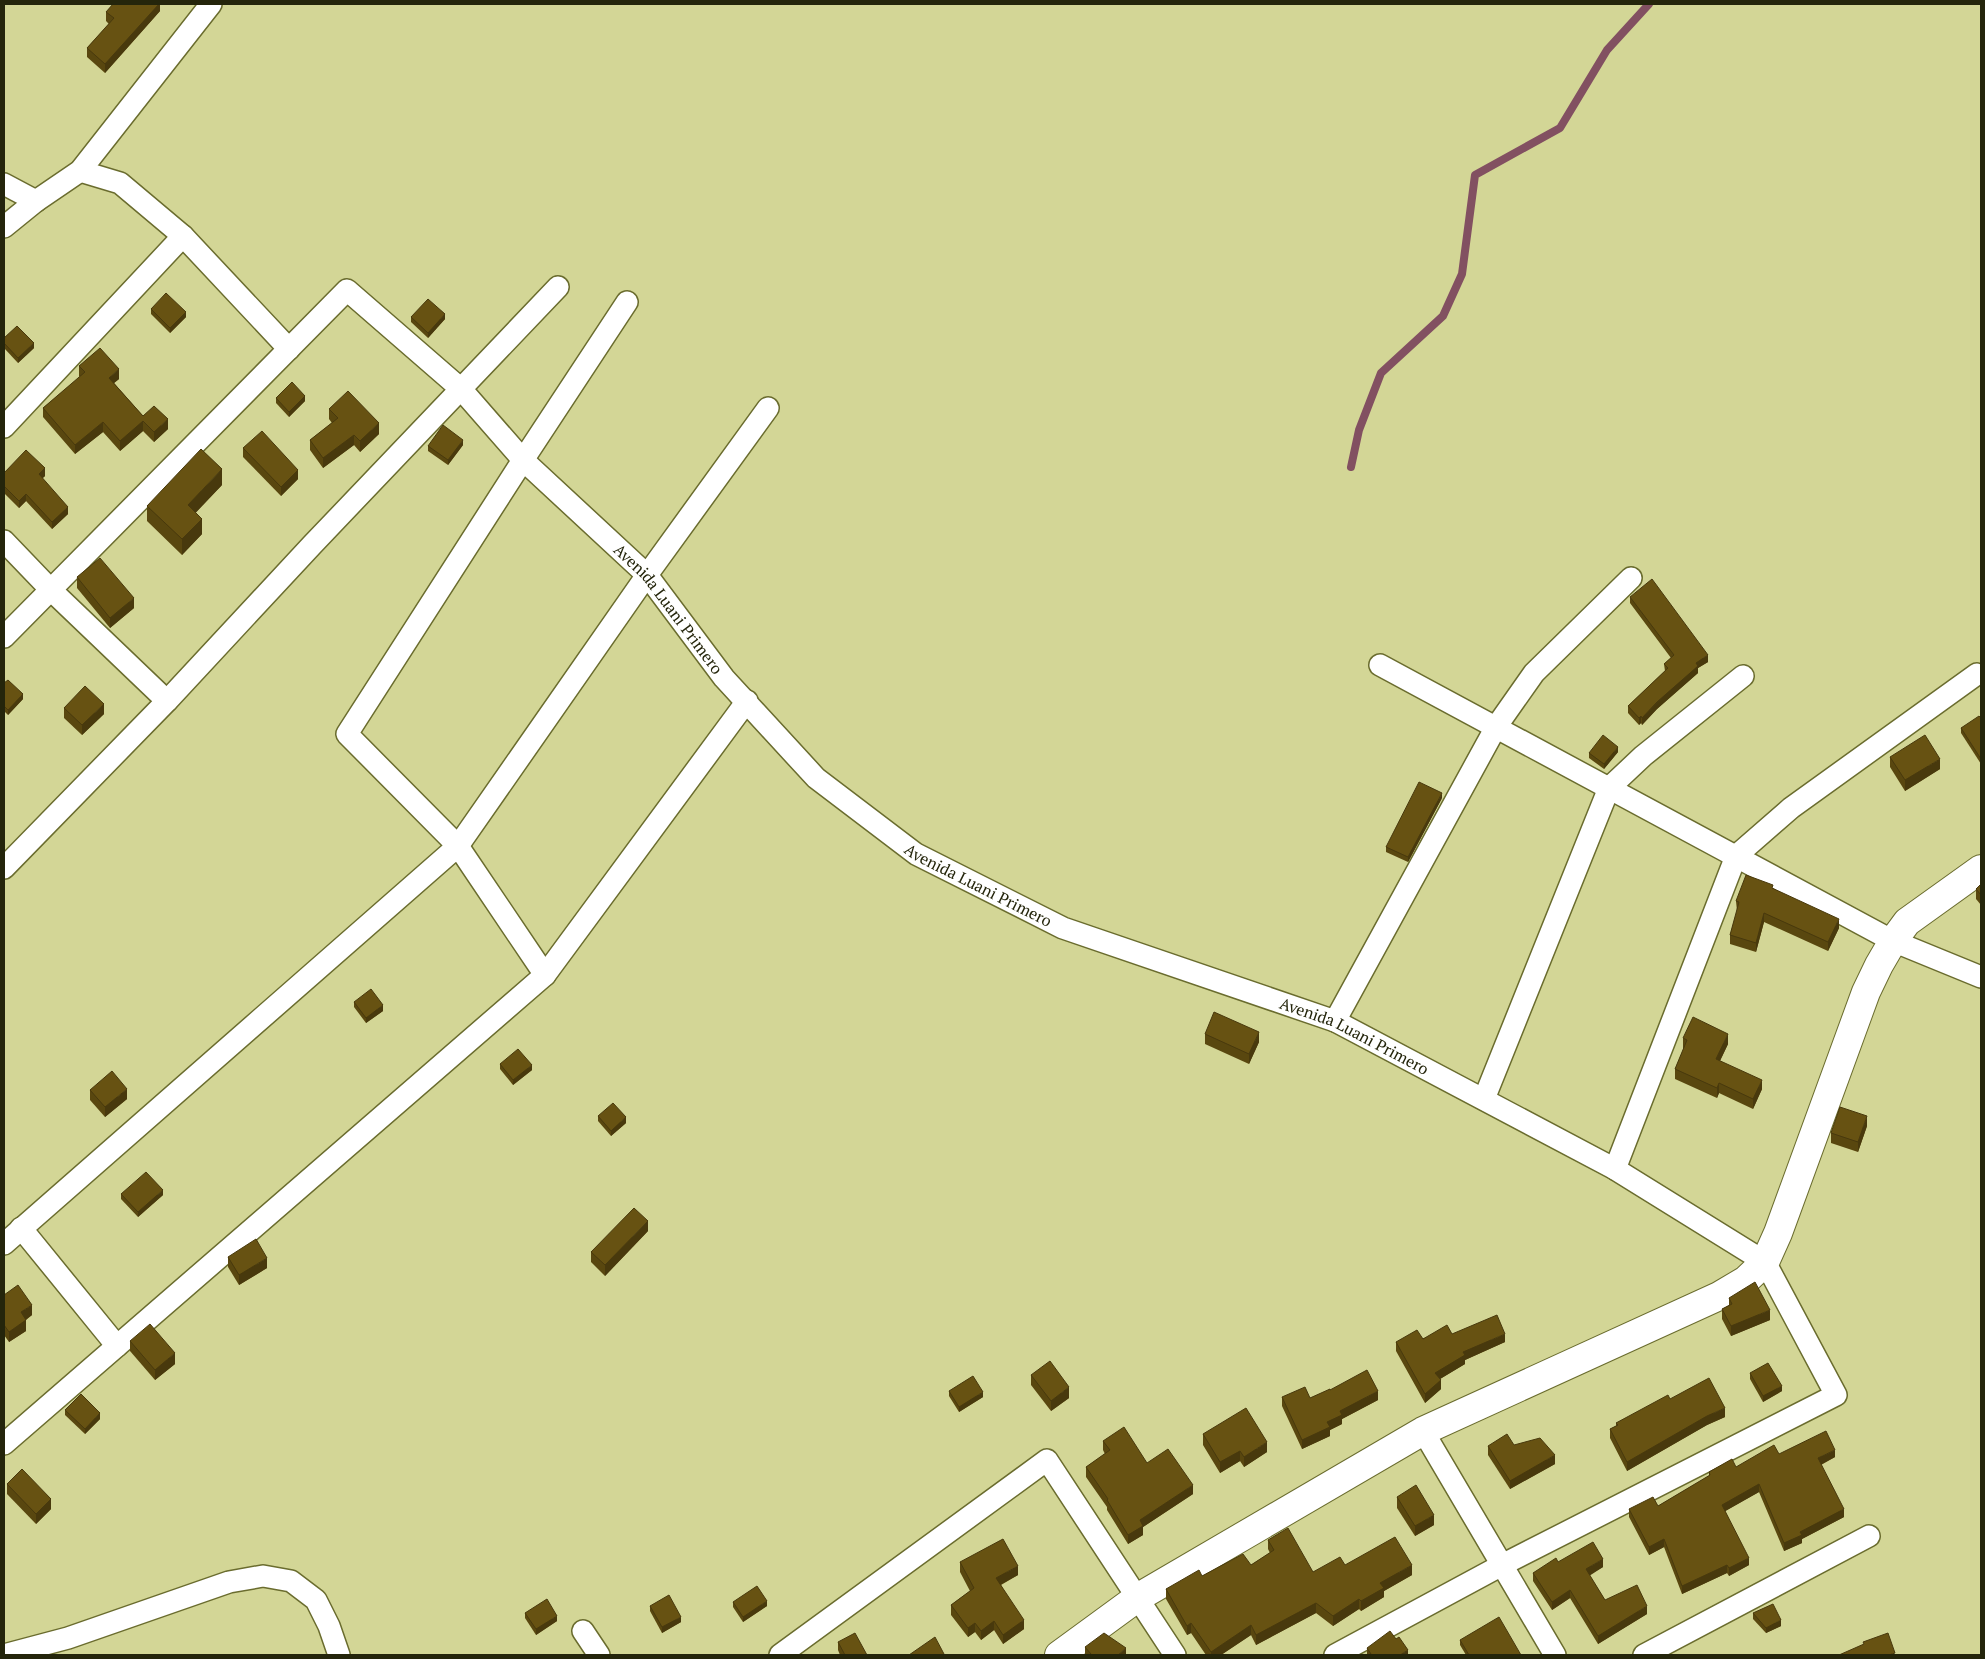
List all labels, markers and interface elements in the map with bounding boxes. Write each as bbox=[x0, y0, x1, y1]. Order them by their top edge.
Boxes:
street label: Avenida Luani Primero bbox=[609, 539, 728, 679]
street label: Avenida Luani Primero bbox=[900, 838, 1056, 932]
street label: Avenida Luani Primero bbox=[1277, 992, 1433, 1080]

